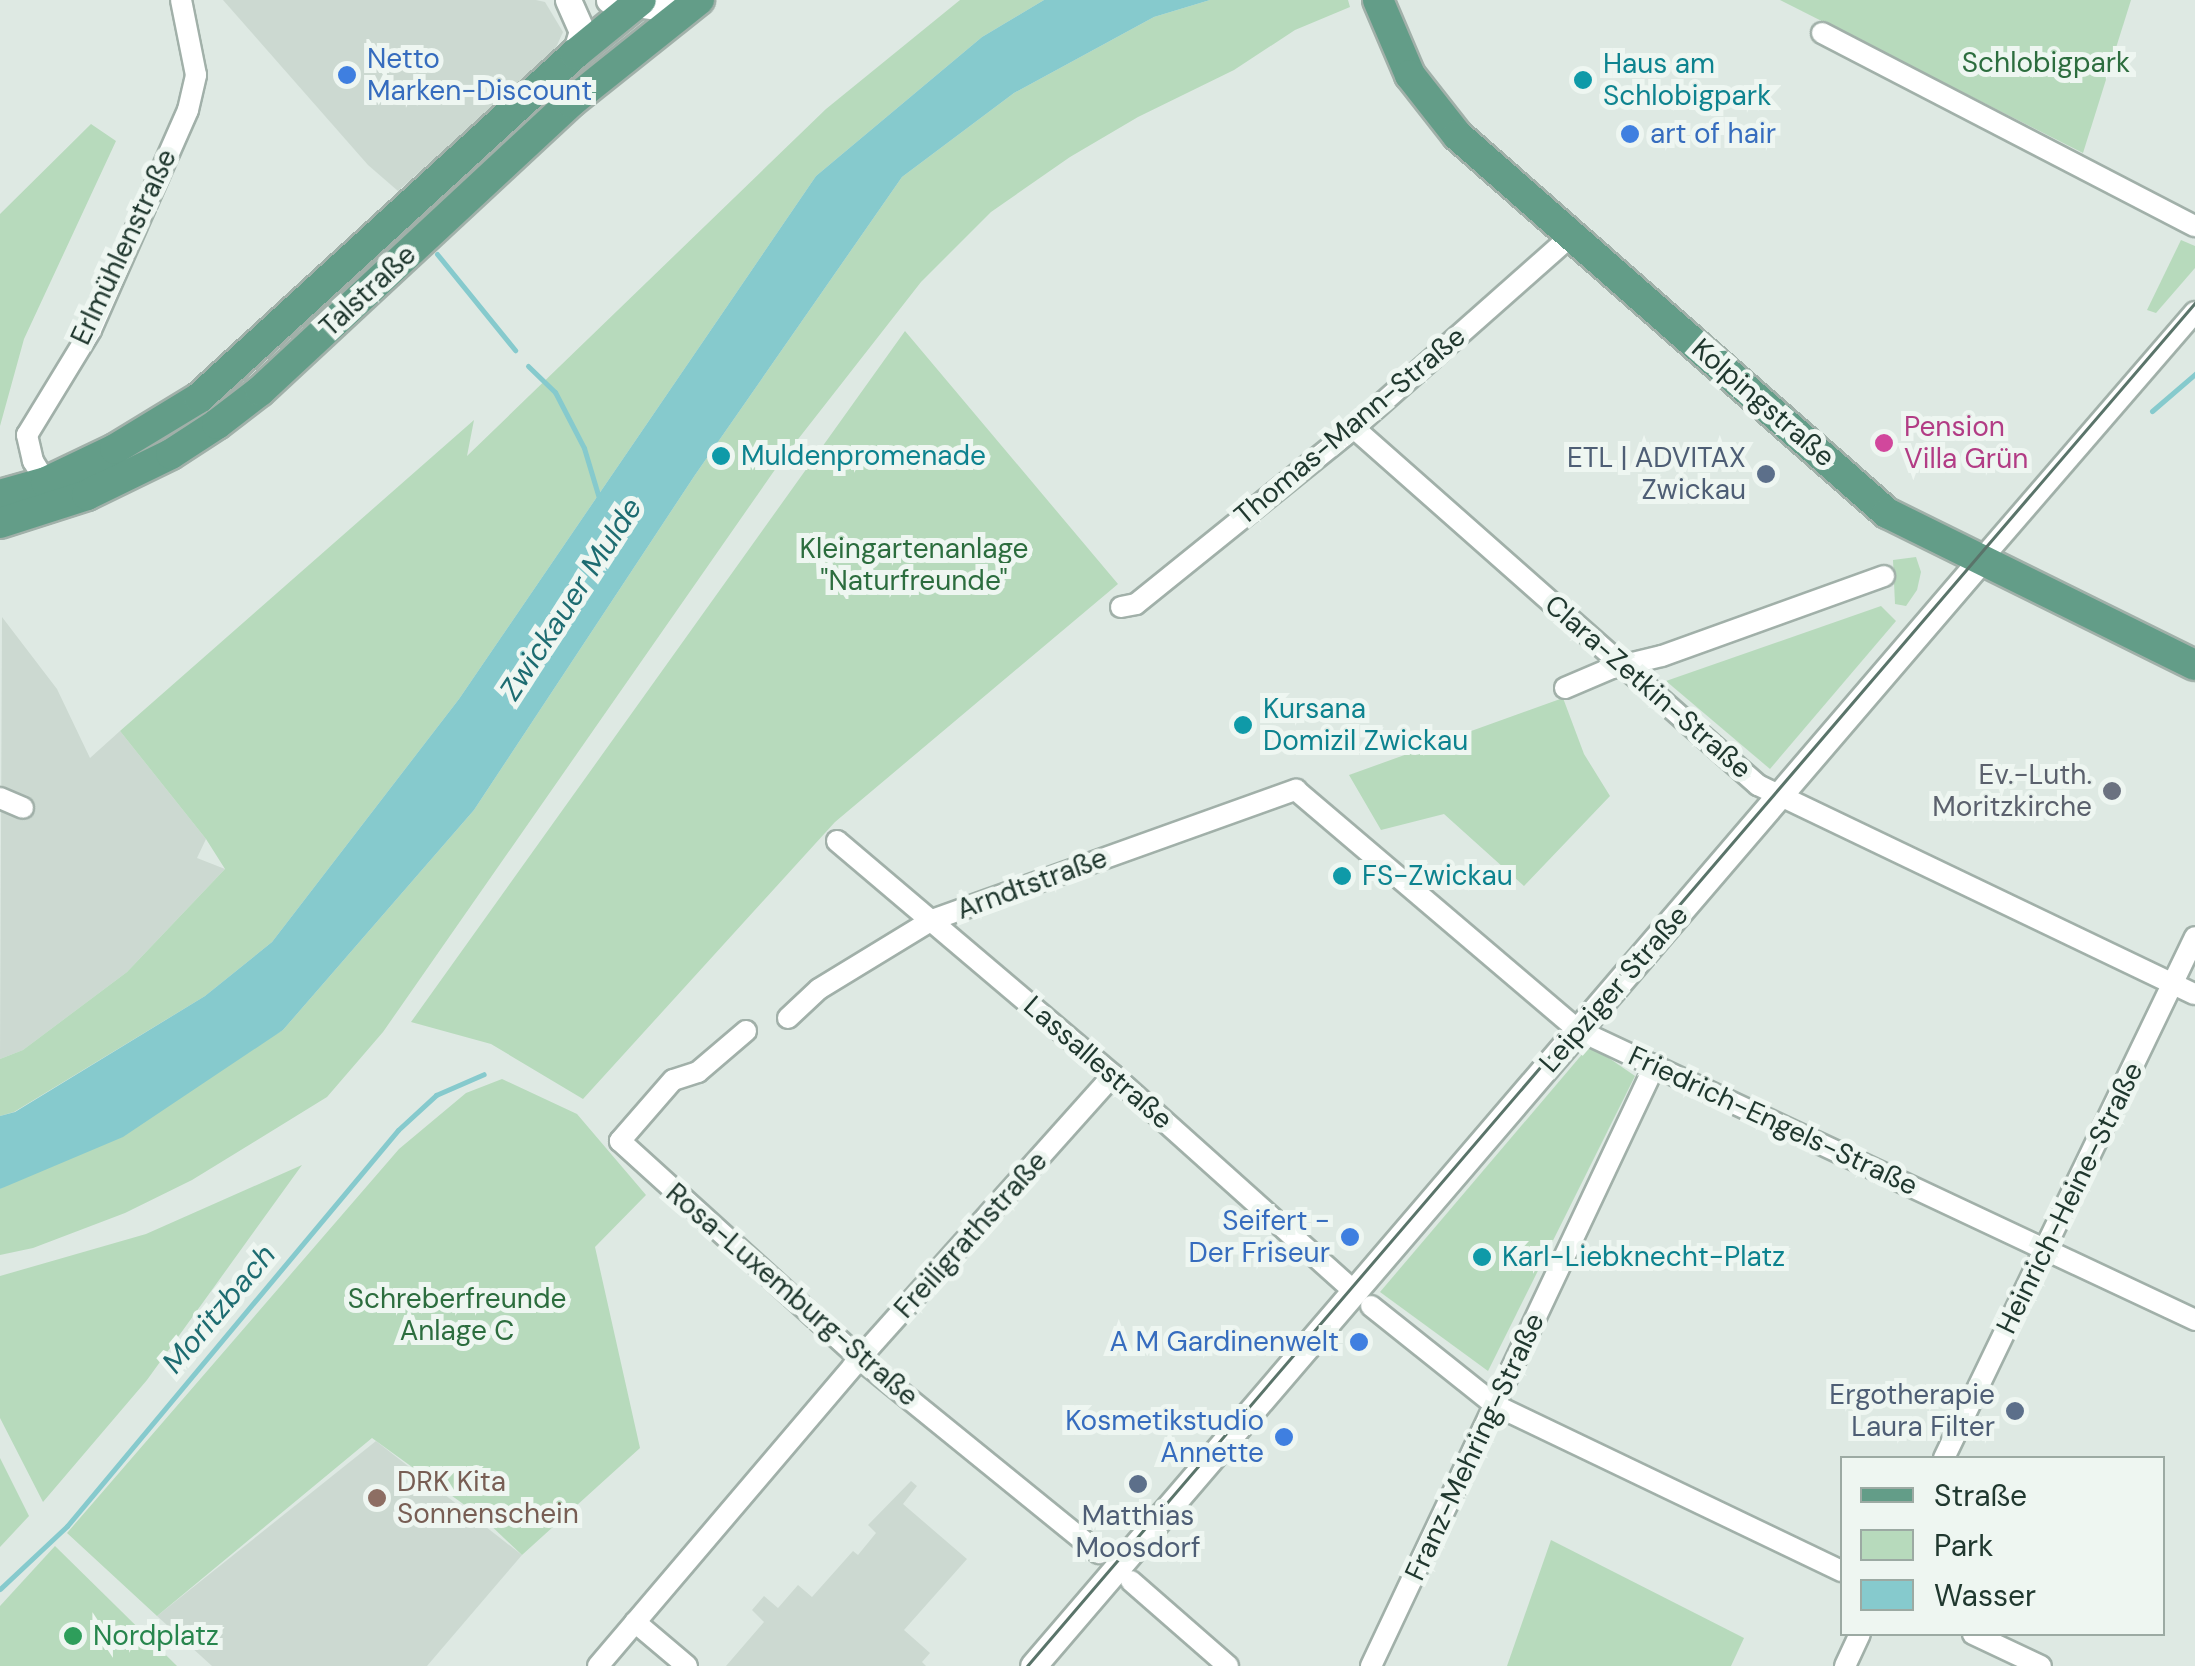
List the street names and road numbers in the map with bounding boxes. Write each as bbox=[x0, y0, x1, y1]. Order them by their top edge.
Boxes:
street label: Erlmühlenstraße bbox=[64, 144, 184, 350]
street label: Talstraße bbox=[313, 238, 423, 344]
street label: Thomas-Mann-Straße bbox=[1228, 320, 1472, 532]
street label: Kolpingstraße bbox=[1685, 332, 1841, 474]
street label: Clara-Zetkin-Straße bbox=[1538, 588, 1758, 786]
street label: Arndtstraße bbox=[952, 841, 1112, 927]
street label: Leipziger Straße bbox=[1533, 899, 1695, 1079]
street label: Lassallestraße bbox=[1017, 989, 1179, 1137]
street label: Friedrich-Engels-Straße bbox=[1623, 1039, 1923, 1203]
street label: Heinrich-Heine-Straße bbox=[1990, 1057, 2150, 1339]
street label: Freiligrathstraße bbox=[887, 1145, 1055, 1325]
street label: Rosa-Luxemburg-Straße bbox=[659, 1176, 925, 1414]
street label: Franz-Mehring-Straße bbox=[1398, 1308, 1552, 1586]

